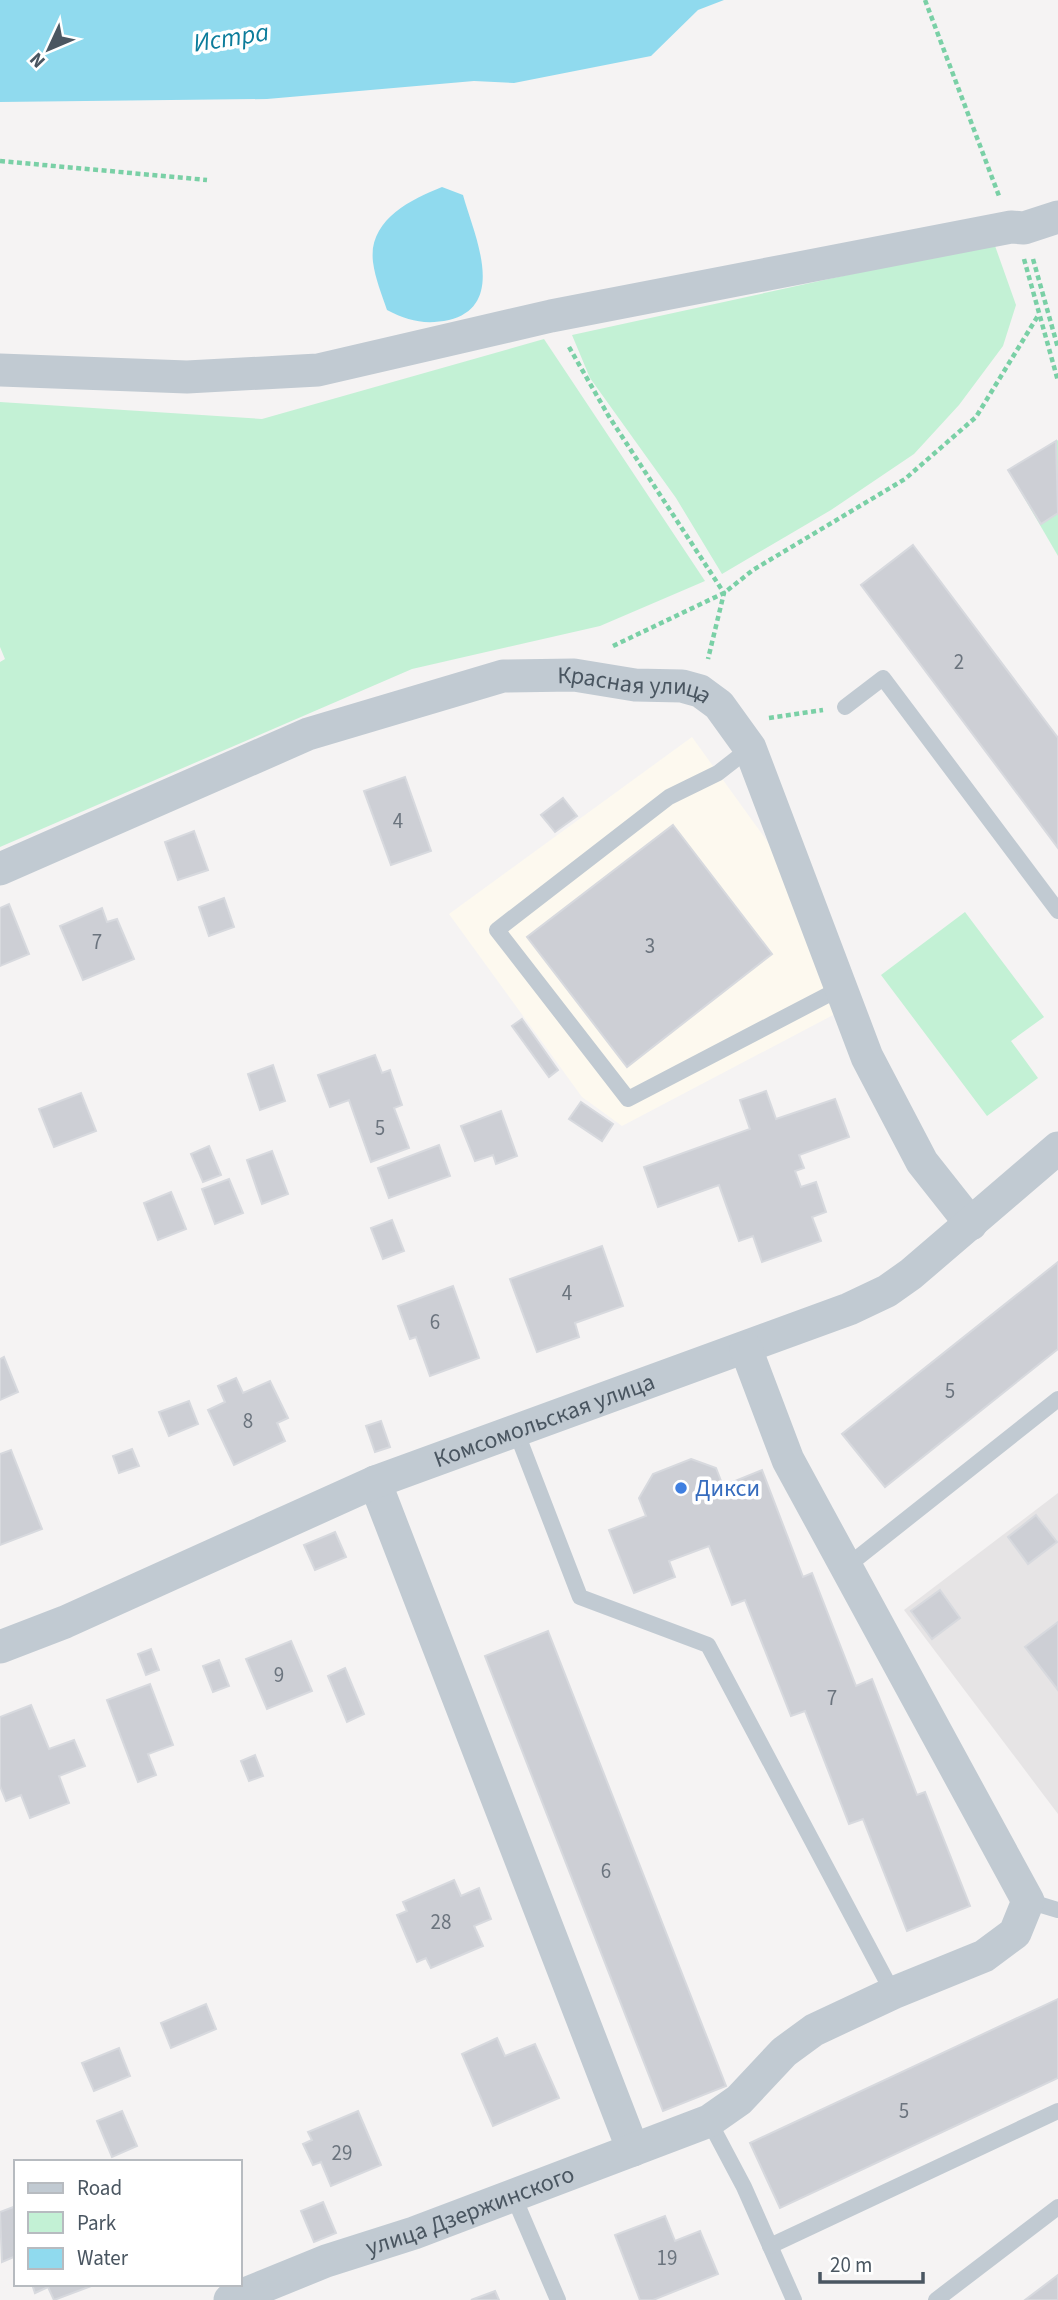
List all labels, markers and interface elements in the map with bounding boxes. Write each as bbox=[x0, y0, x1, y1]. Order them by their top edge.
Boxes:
water label: Истра bbox=[190, 13, 272, 62]
north arrow bbox=[14, 14, 84, 84]
text: N bbox=[24, 46, 52, 74]
house number: 2 bbox=[954, 647, 964, 677]
street label: Красная улица bbox=[557, 658, 719, 712]
house number: 4 bbox=[393, 806, 403, 836]
house number: 7 bbox=[92, 927, 102, 957]
house number: 3 bbox=[645, 931, 655, 961]
house number: 5 bbox=[375, 1113, 385, 1143]
house number: 4 bbox=[562, 1278, 572, 1308]
house number: 6 bbox=[430, 1307, 440, 1337]
street label: Комсомольская улица bbox=[429, 1364, 660, 1477]
house number: 5 bbox=[945, 1376, 955, 1406]
house number: 8 bbox=[243, 1406, 253, 1436]
place label: Дикси bbox=[695, 1471, 760, 1506]
marker: Дикси bbox=[673, 1480, 689, 1496]
house number: 9 bbox=[274, 1660, 284, 1690]
house number: 7 bbox=[827, 1683, 837, 1713]
house number: 6 bbox=[601, 1856, 611, 1886]
house number: 28 bbox=[431, 1907, 451, 1937]
house number: 5 bbox=[899, 2096, 909, 2126]
house number: 29 bbox=[332, 2138, 352, 2168]
street label: улица Дзержинского bbox=[361, 2157, 579, 2265]
legend bbox=[14, 2160, 242, 2286]
text: Road bbox=[77, 2173, 122, 2203]
text: Park bbox=[77, 2208, 117, 2238]
scale bar bbox=[820, 2240, 923, 2284]
text: Water bbox=[77, 2243, 129, 2273]
house number: 19 bbox=[657, 2243, 677, 2273]
text: 20 m bbox=[830, 2250, 872, 2280]

